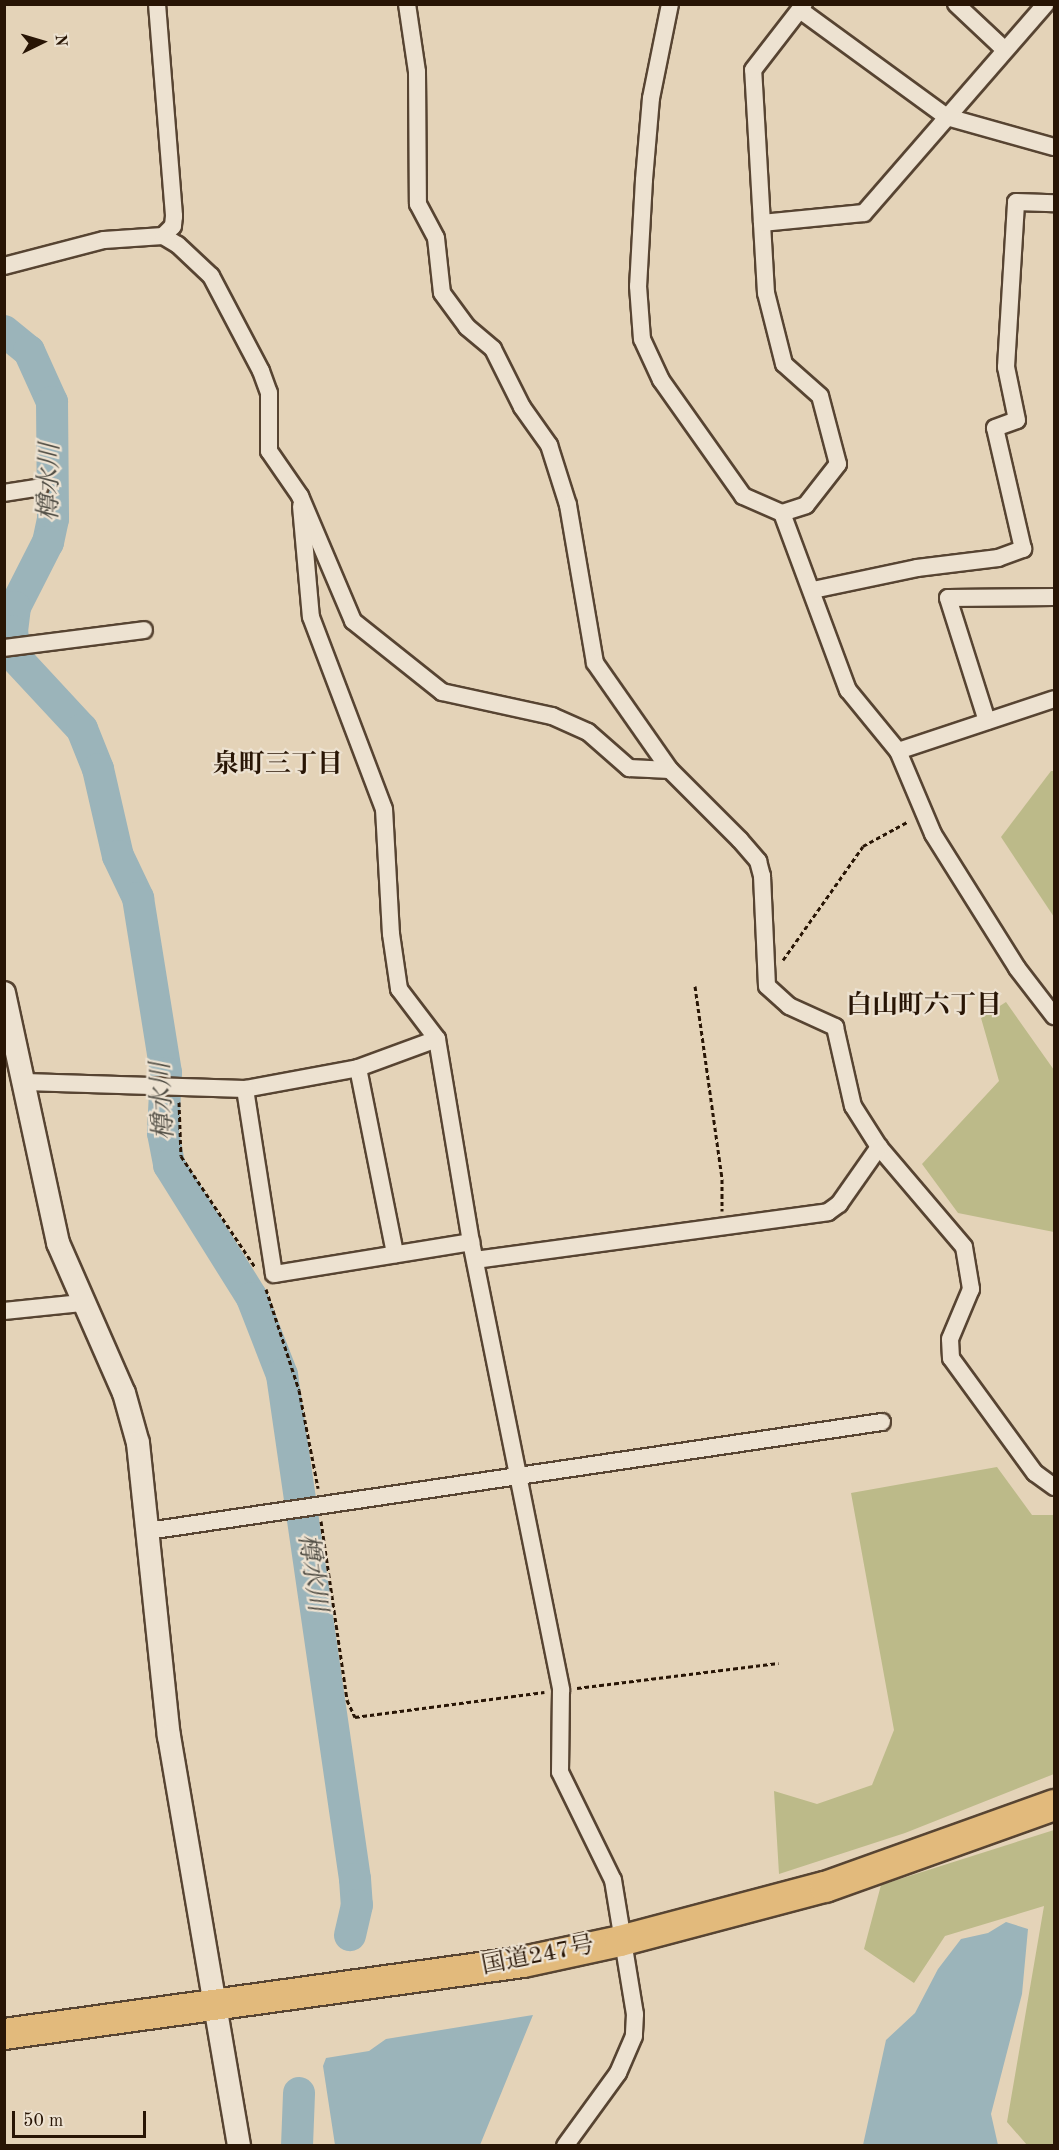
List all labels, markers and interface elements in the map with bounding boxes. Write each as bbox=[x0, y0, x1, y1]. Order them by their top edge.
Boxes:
north arrow bbox=[12, 12, 72, 72]
text: N bbox=[51, 34, 68, 47]
water label: 樽水川 bbox=[35, 443, 67, 521]
district label: 泉町三丁目 bbox=[213, 750, 343, 782]
district label: 白山町六丁目 bbox=[846, 991, 1002, 1023]
water label: 樽水川 bbox=[146, 1061, 182, 1141]
water label: 樽水川 bbox=[290, 1532, 332, 1614]
street label: 国道247号 bbox=[479, 1932, 597, 1982]
scale bar bbox=[15, 2099, 148, 2137]
text: 50 m bbox=[23, 2112, 63, 2130]

